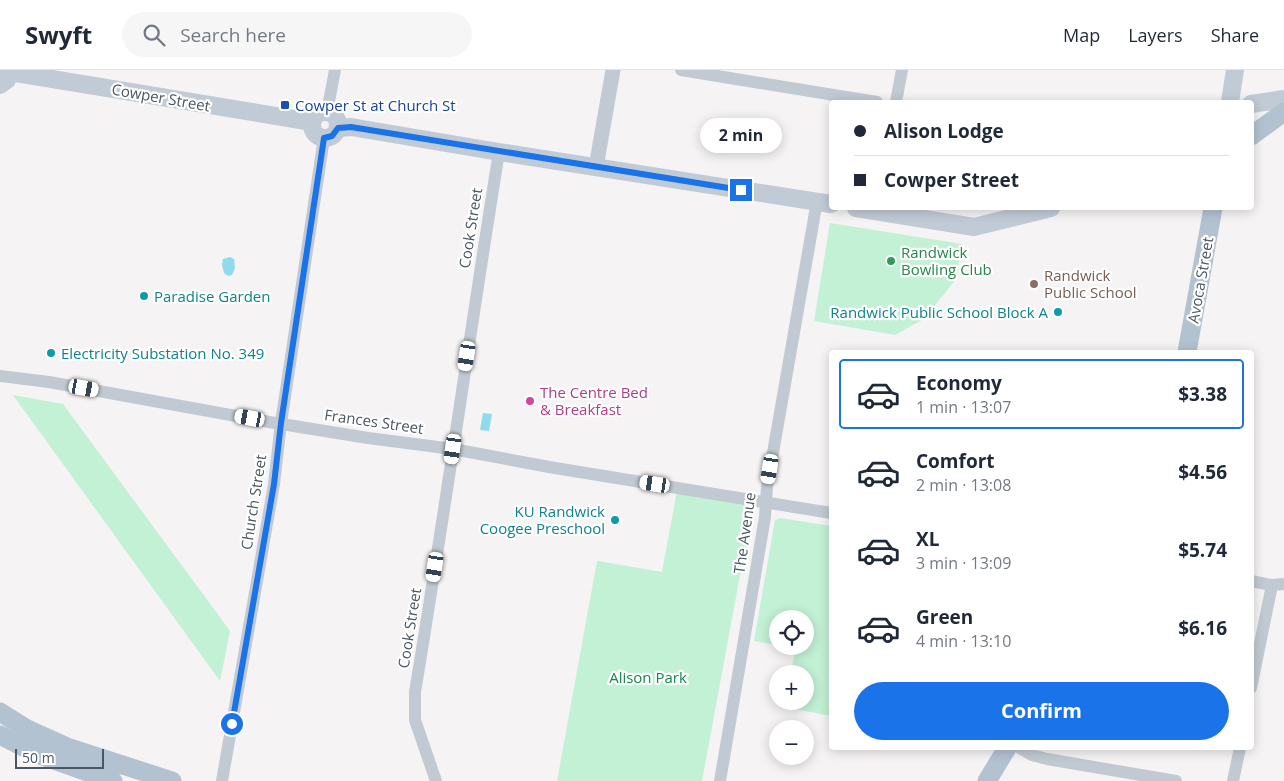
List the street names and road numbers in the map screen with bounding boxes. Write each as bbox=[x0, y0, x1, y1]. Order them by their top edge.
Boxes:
street label: Cowper Street bbox=[110, 79, 212, 115]
street label: Cook Street bbox=[454, 186, 486, 270]
street label: Avoca Street bbox=[1183, 235, 1217, 325]
street label: Frances Street bbox=[323, 404, 425, 438]
street label: Church Street bbox=[236, 453, 270, 551]
street label: The Avenue bbox=[728, 491, 760, 575]
street label: Cook Street bbox=[393, 586, 425, 670]

